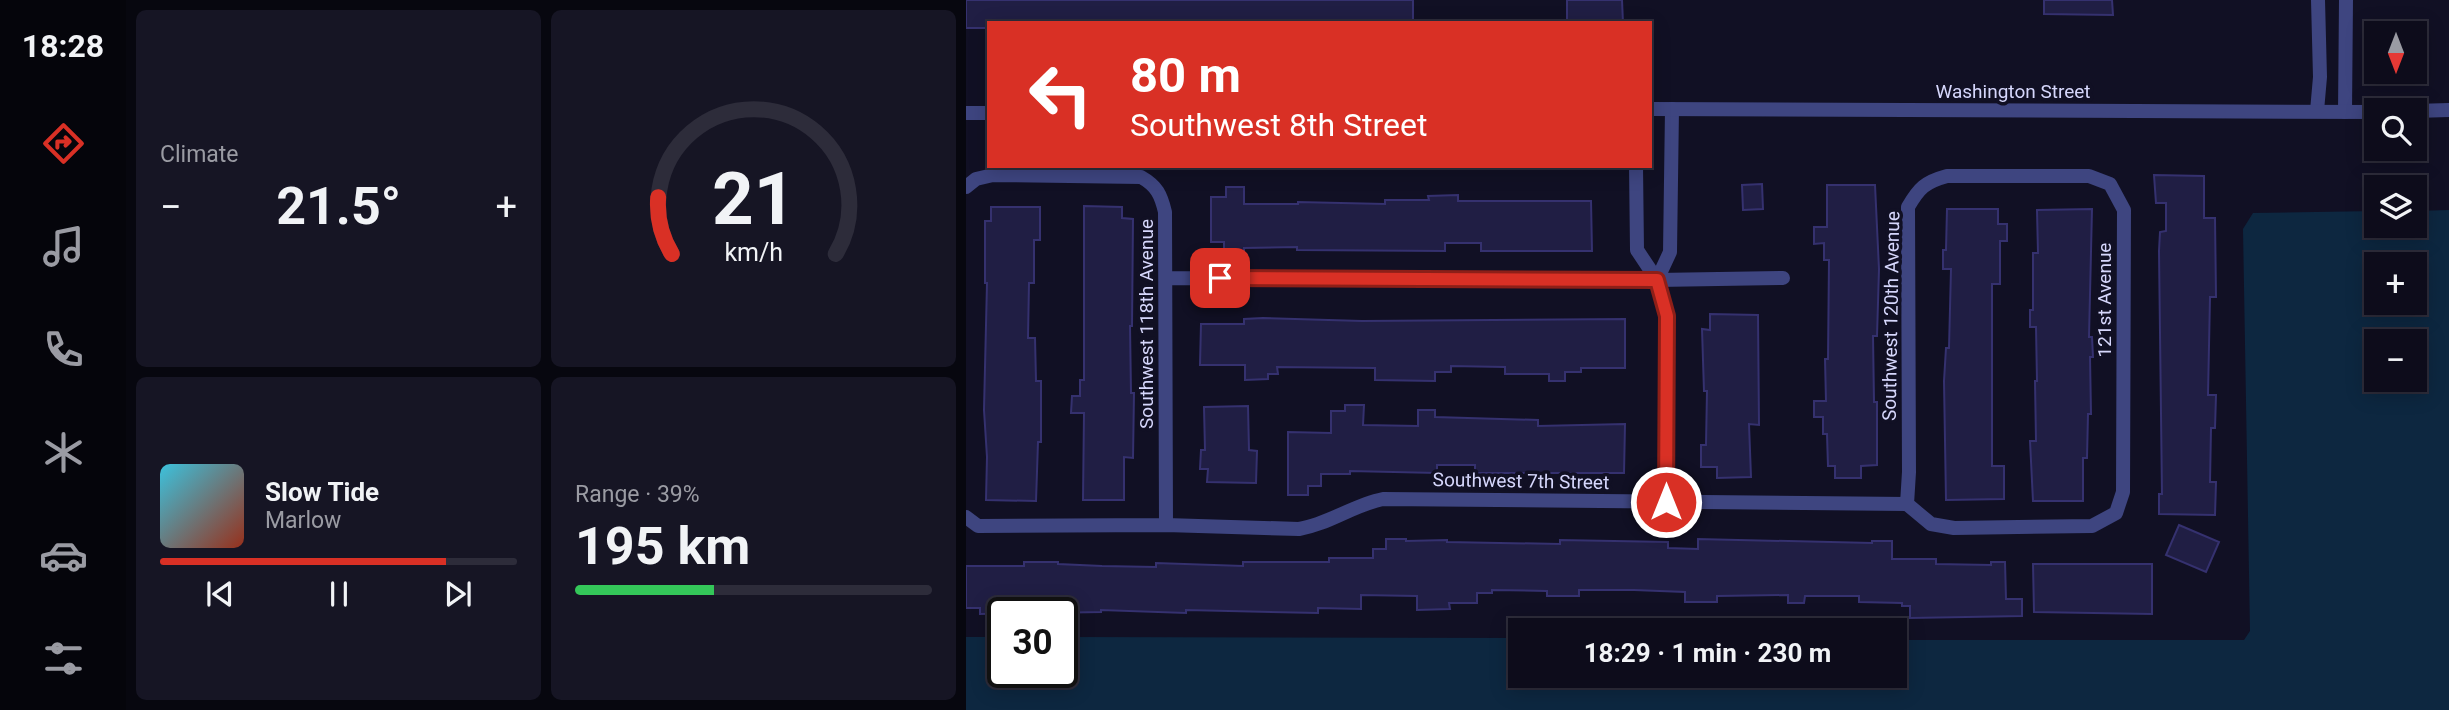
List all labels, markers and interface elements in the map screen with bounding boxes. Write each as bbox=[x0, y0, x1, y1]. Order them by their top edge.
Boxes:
north arrow bbox=[2364, 21, 2427, 84]
map controls bbox=[2364, 21, 2427, 392]
text: 18:28 bbox=[22, 27, 104, 65]
text: 80 m bbox=[1130, 47, 1241, 104]
icon: left bbox=[1015, 49, 1106, 140]
street label: Washington Street bbox=[1935, 80, 2091, 103]
button: search bbox=[2364, 98, 2427, 161]
text: Southwest 8th Street bbox=[1130, 106, 1427, 144]
icon: directions bbox=[39, 119, 88, 168]
text: Climate bbox=[160, 141, 239, 168]
text: 21 bbox=[712, 157, 795, 243]
button: layers bbox=[2364, 175, 2427, 238]
text: 21.5° bbox=[276, 176, 401, 237]
text: − bbox=[160, 185, 182, 229]
text: + bbox=[495, 185, 517, 229]
street label: Southwest 120th Avenue bbox=[1878, 211, 1904, 421]
street label: Southwest 118th Avenue bbox=[1135, 219, 1158, 429]
icon: music bbox=[39, 222, 88, 271]
text: km/h bbox=[724, 238, 783, 267]
street label: 121st Avenue bbox=[2093, 243, 2116, 357]
pin bbox=[1190, 248, 1250, 308]
button: + bbox=[2364, 252, 2427, 315]
icon: arrive bbox=[1201, 259, 1239, 297]
icon: phone bbox=[39, 325, 88, 374]
button: − bbox=[2364, 329, 2427, 392]
icon: climate bbox=[39, 428, 88, 477]
position arrow bbox=[1629, 465, 1703, 539]
street label: Southwest 7th Street bbox=[1433, 468, 1609, 494]
text: Slow Tide bbox=[265, 477, 379, 507]
text: Range · 39% bbox=[575, 481, 700, 508]
text: Marlow bbox=[265, 507, 341, 534]
text: 195 km bbox=[575, 516, 750, 577]
icon: car bbox=[39, 531, 88, 580]
icon: previous bbox=[201, 575, 239, 613]
icon: pause bbox=[320, 575, 358, 613]
icon: next bbox=[439, 575, 477, 613]
speed limit sign: 30 bbox=[987, 597, 1078, 688]
icon: filters bbox=[39, 634, 88, 683]
text: 18:29 · 1 min · 230 m bbox=[1584, 638, 1831, 668]

